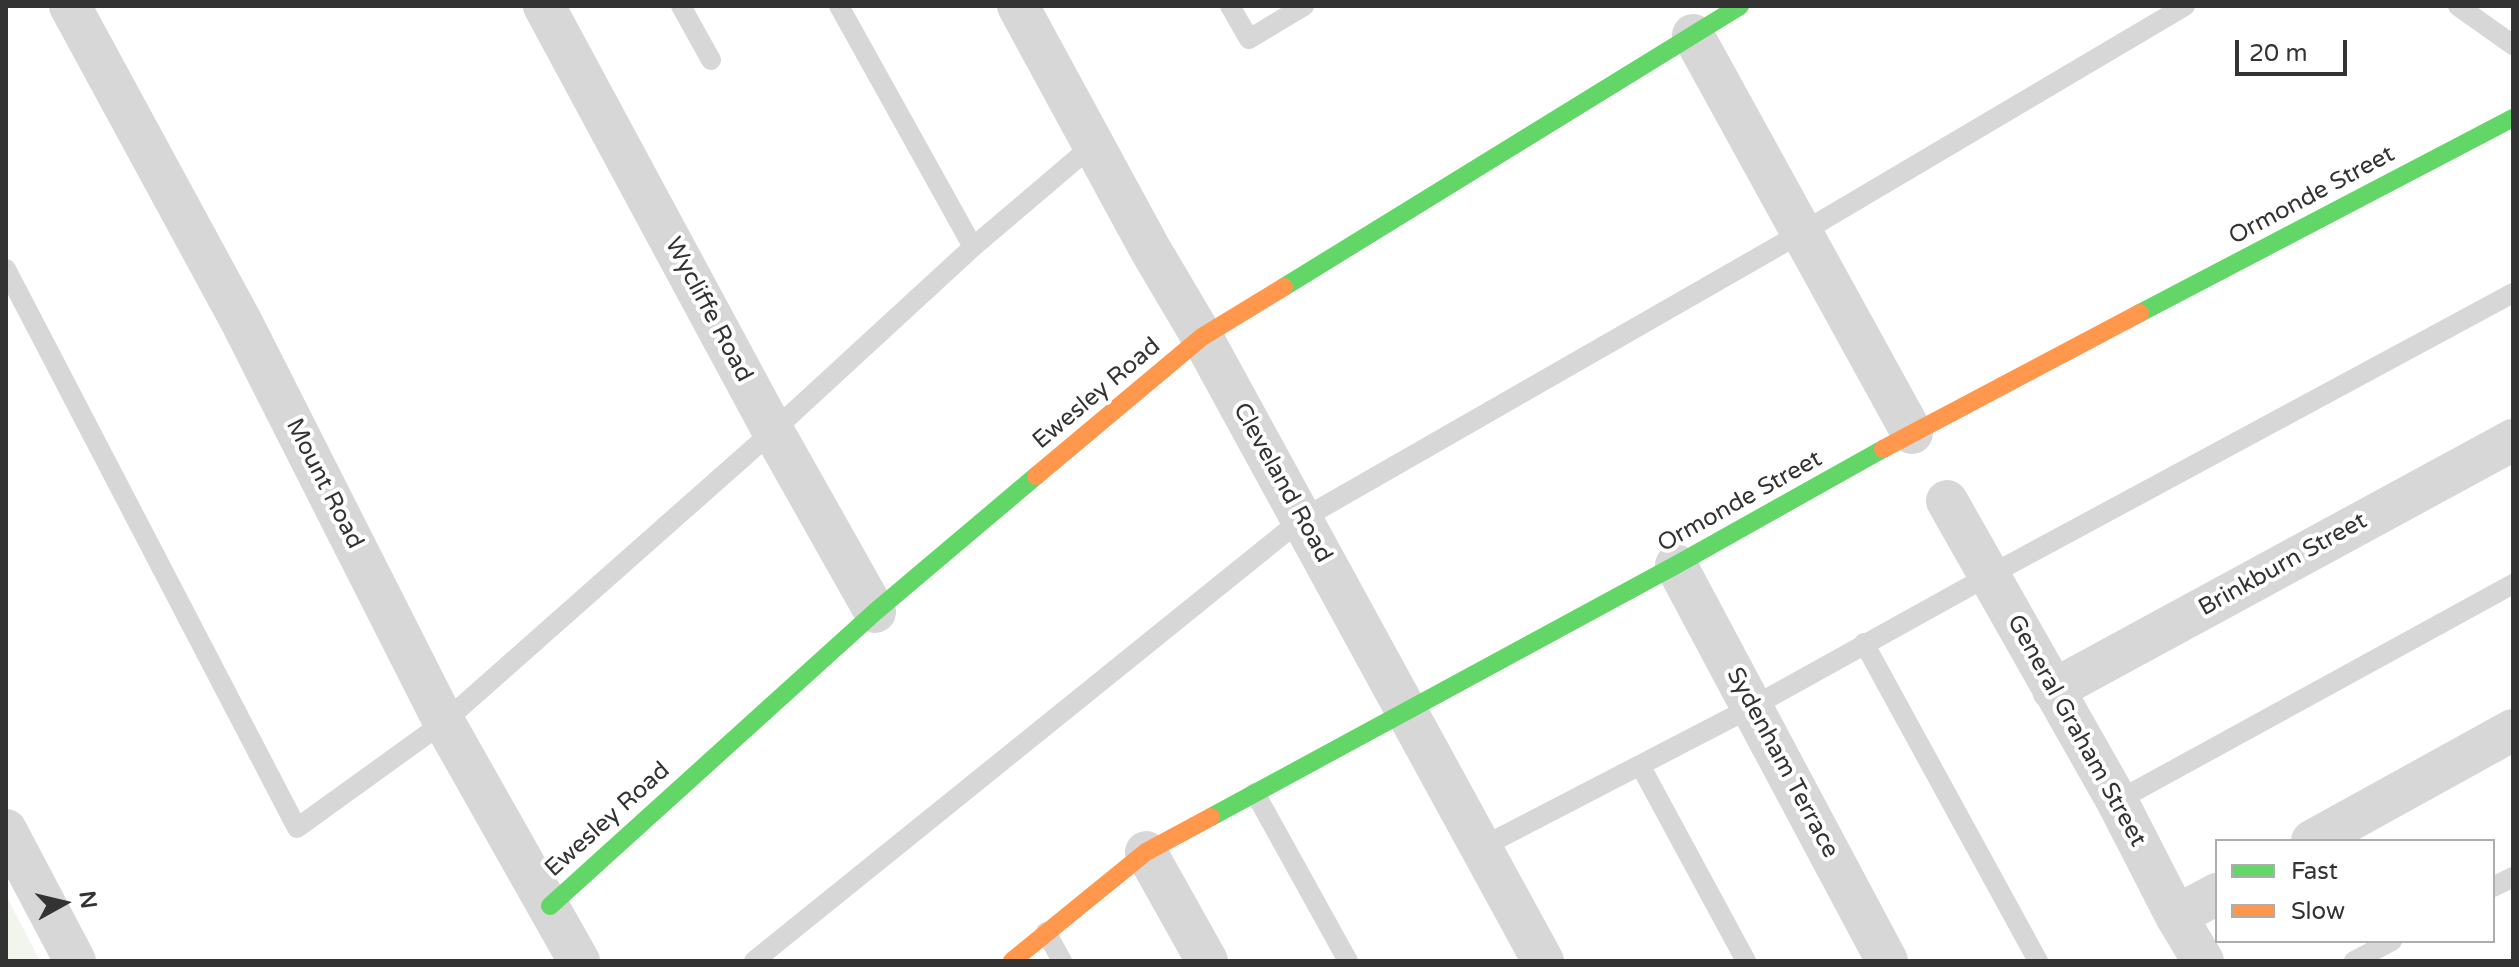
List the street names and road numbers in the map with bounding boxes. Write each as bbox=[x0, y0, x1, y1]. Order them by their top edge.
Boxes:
street label: Ormonde Street bbox=[2224, 140, 2400, 252]
street label: Wycliffe Road bbox=[658, 233, 758, 387]
street label: Ewesley Road bbox=[1027, 332, 1167, 456]
street label: Cleveland Road bbox=[1226, 398, 1338, 568]
street label: Mount Road bbox=[279, 414, 369, 554]
street label: Ormonde Street bbox=[1653, 445, 1827, 559]
street label: Brinkburn Street bbox=[2194, 507, 2372, 623]
street label: General Graham Street bbox=[2000, 610, 2152, 852]
street label: Sydenham Terrace bbox=[1720, 663, 1844, 863]
street label: Ewesley Road bbox=[540, 757, 676, 883]

